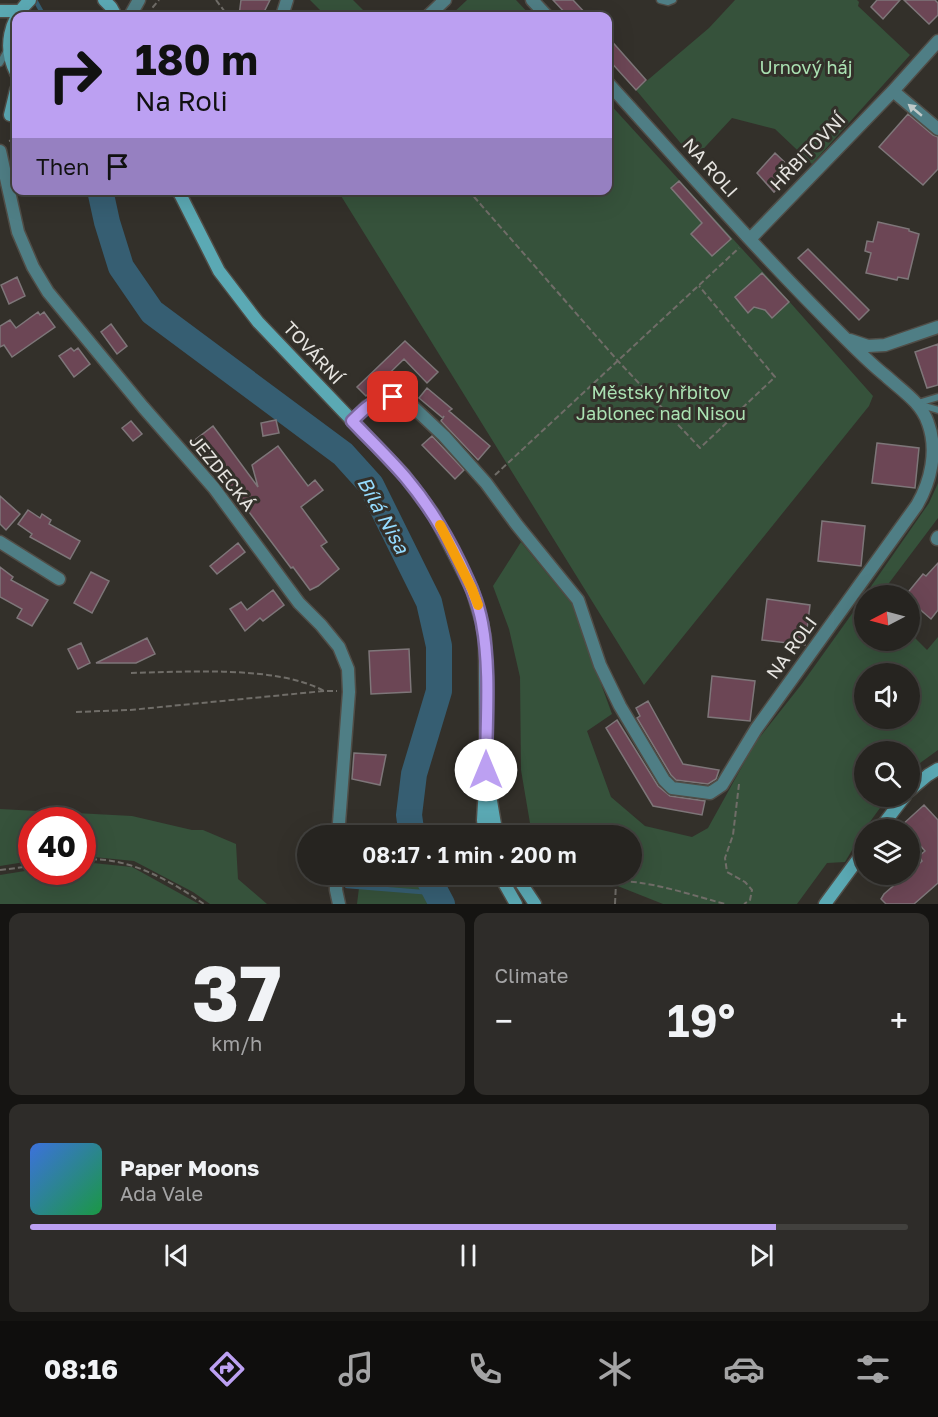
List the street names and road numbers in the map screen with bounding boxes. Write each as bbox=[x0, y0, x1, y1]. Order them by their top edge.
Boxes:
street label: HŘBITOVNÍ bbox=[765, 107, 850, 194]
street label: NA ROLI bbox=[679, 133, 743, 201]
street label: TOVÁRNÍ bbox=[279, 316, 349, 389]
street label: JEZDECKÁ bbox=[185, 430, 260, 515]
street label: NA ROLI bbox=[761, 612, 821, 683]

